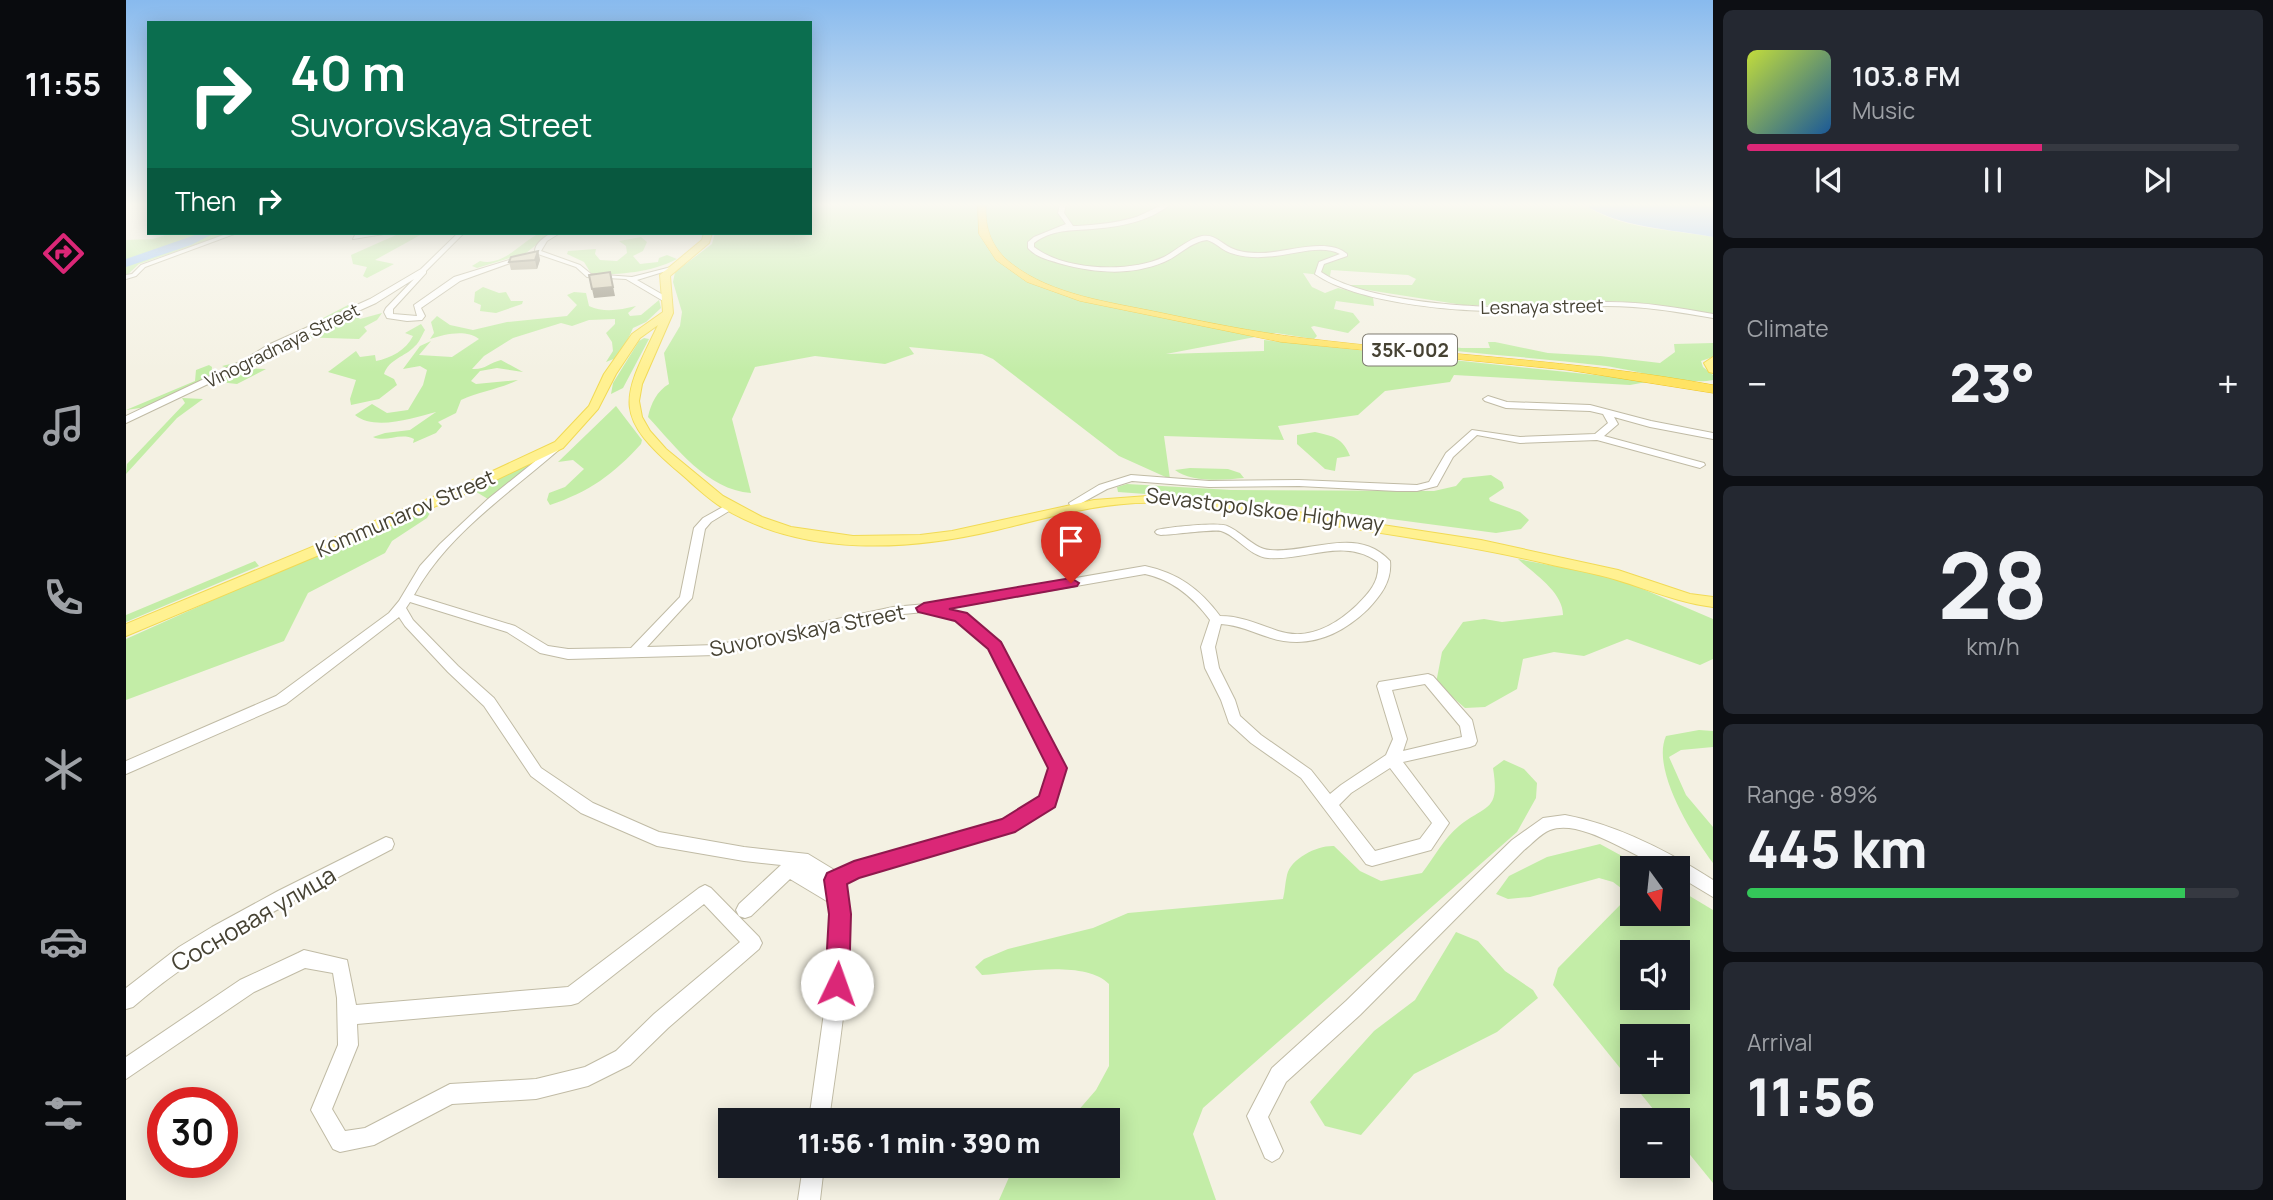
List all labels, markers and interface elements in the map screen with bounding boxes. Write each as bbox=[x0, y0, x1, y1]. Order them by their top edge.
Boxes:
text: 40 m bbox=[290, 39, 406, 106]
icon: right bbox=[175, 49, 266, 140]
text: 103.8 FM bbox=[1852, 58, 1960, 94]
text: 11:55 bbox=[25, 62, 101, 106]
text: Music bbox=[1852, 94, 1915, 126]
text: Suvorovskaya Street bbox=[290, 103, 592, 147]
icon: previous bbox=[1810, 161, 1848, 199]
icon: pause bbox=[1974, 161, 2012, 199]
icon: next bbox=[2138, 161, 2176, 199]
icon: right bbox=[250, 182, 288, 220]
text: Then bbox=[175, 183, 236, 219]
icon: directions bbox=[39, 229, 88, 278]
street label: Lesnaya street bbox=[1480, 293, 1604, 319]
street label: Vinogradnaya Street bbox=[201, 297, 363, 393]
text: Climate bbox=[1747, 312, 1829, 344]
road number: 35К-002 bbox=[1363, 334, 1457, 366]
text: 23° bbox=[1950, 347, 2035, 418]
text: − bbox=[1747, 357, 1768, 409]
text: + bbox=[2217, 357, 2239, 409]
icon: music bbox=[39, 401, 88, 450]
street label: Kommunarov Street bbox=[311, 463, 499, 563]
street label: Sevastopolskoe Highway bbox=[1144, 481, 1386, 537]
pin bbox=[1041, 511, 1101, 583]
icon: arrive bbox=[1052, 522, 1090, 560]
text: 28 bbox=[1938, 522, 2048, 646]
icon: phone bbox=[39, 573, 88, 622]
street label: Suvorovskaya Street bbox=[707, 597, 907, 663]
text: km/h bbox=[1966, 630, 2020, 662]
icon: climate bbox=[39, 745, 88, 794]
text: Range · 89% bbox=[1747, 778, 1878, 810]
text: 445 km bbox=[1747, 813, 1927, 884]
north arrow bbox=[1620, 856, 1690, 926]
map controls bbox=[1620, 856, 1690, 1178]
street label: Сосновая улица bbox=[165, 857, 341, 979]
icon: car bbox=[39, 917, 88, 966]
button: sound bbox=[1620, 940, 1690, 1010]
position arrow bbox=[800, 947, 874, 1021]
button: + bbox=[1620, 1024, 1690, 1094]
text: Arrival bbox=[1747, 1026, 1813, 1058]
text: 11:56 bbox=[1747, 1061, 1876, 1132]
speed limit sign: 30 bbox=[147, 1087, 238, 1178]
icon: filters bbox=[39, 1089, 88, 1138]
button: − bbox=[1620, 1108, 1690, 1178]
text: 11:56 · 1 min · 390 m bbox=[798, 1125, 1040, 1161]

